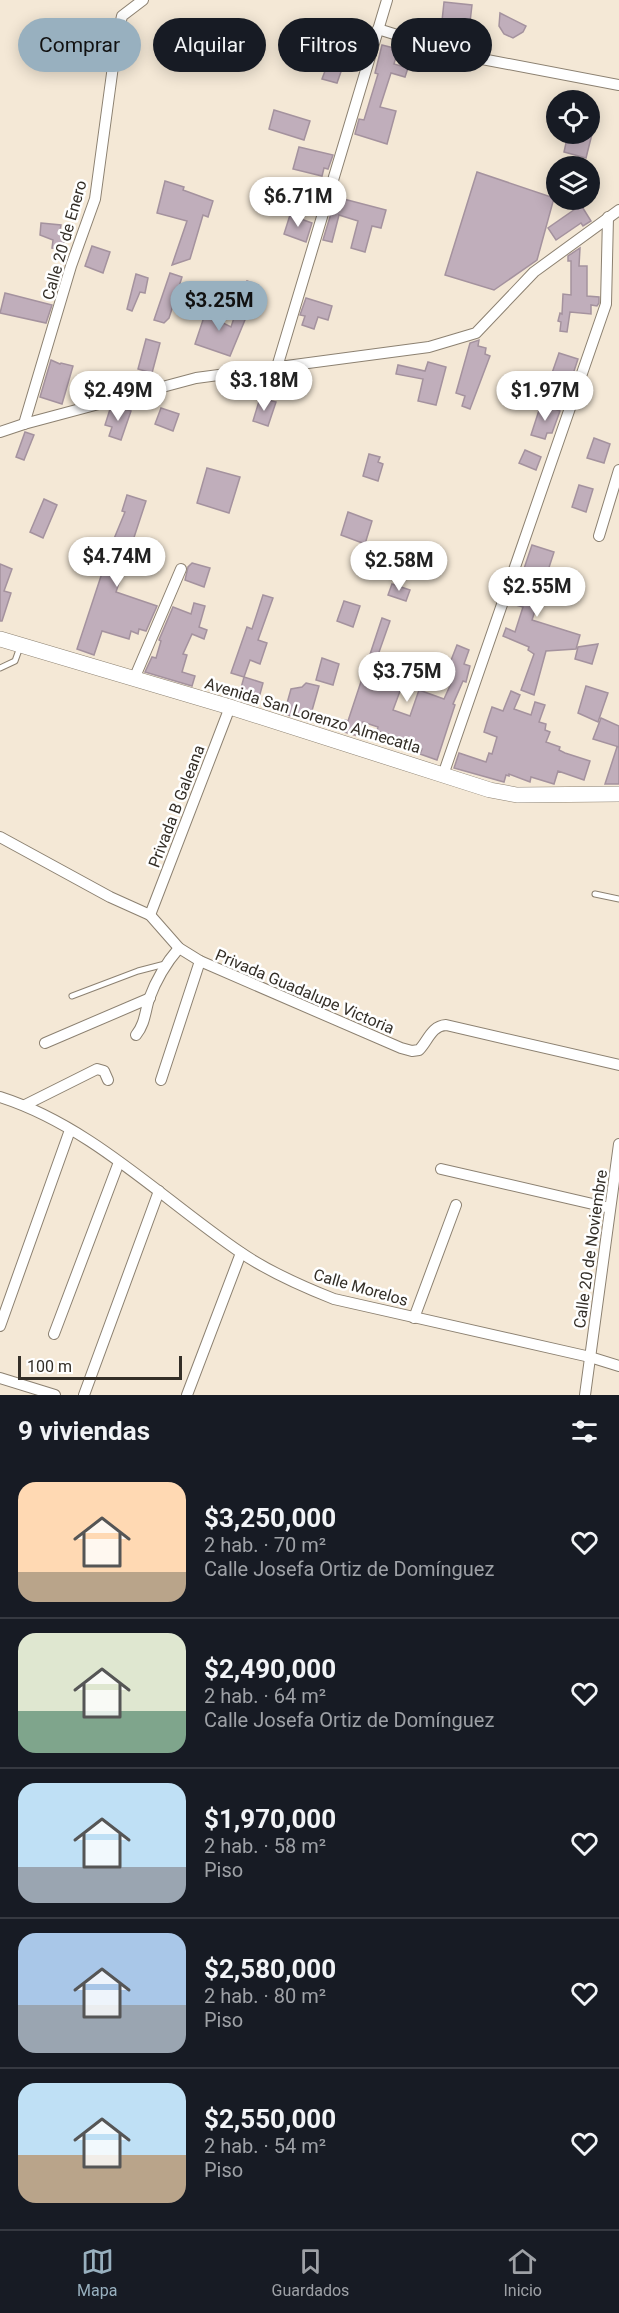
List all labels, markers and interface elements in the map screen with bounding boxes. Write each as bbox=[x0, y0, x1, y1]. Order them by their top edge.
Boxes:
chip: Comprar bbox=[18, 18, 141, 72]
chip: Alquilar bbox=[153, 18, 266, 72]
chip: Filtros bbox=[278, 18, 379, 72]
chip: Nuevo bbox=[391, 18, 492, 72]
map controls bbox=[546, 90, 600, 210]
button: locate bbox=[546, 90, 600, 144]
button: layers bbox=[546, 156, 600, 210]
pin: $6.71M bbox=[249, 177, 347, 228]
street label: Calle 20 de Enero bbox=[38, 178, 91, 302]
text: $6.71M bbox=[263, 184, 333, 208]
pin: $3.25M bbox=[170, 281, 268, 332]
text: $3.25M bbox=[184, 288, 254, 312]
pin: $3.18M bbox=[215, 361, 313, 412]
text: $3.18M bbox=[229, 368, 299, 392]
pin: $2.49M bbox=[69, 371, 167, 422]
pin: $1.97M bbox=[496, 371, 594, 422]
text: $2.49M bbox=[83, 378, 153, 402]
text: $1.97M bbox=[510, 378, 580, 402]
pin: $4.74M bbox=[68, 537, 166, 588]
pin: $2.58M bbox=[350, 541, 448, 592]
text: $4.74M bbox=[82, 544, 152, 568]
text: $2.58M bbox=[364, 548, 434, 572]
pin: $2.55M bbox=[488, 567, 586, 618]
text: $2.55M bbox=[502, 574, 572, 598]
pin: $3.75M bbox=[358, 652, 456, 703]
text: $3.75M bbox=[372, 659, 442, 683]
street label: Avenida San Lorenzo Almecatla bbox=[203, 674, 423, 757]
street label: Privada B Galeana bbox=[144, 742, 209, 870]
street label: Privada Guadalupe Victoria bbox=[213, 945, 397, 1038]
street label: Calle 20 de Noviembre bbox=[570, 1168, 611, 1330]
street label: Calle Morelos bbox=[311, 1265, 410, 1310]
scale bar bbox=[18, 1353, 182, 1380]
text: 100 m bbox=[27, 1357, 72, 1376]
icon: filters bbox=[568, 1415, 601, 1448]
text: 9 viviendas bbox=[18, 1416, 150, 1446]
text: $3,250,000 bbox=[204, 1503, 336, 1533]
icon: home bbox=[66, 1506, 138, 1578]
icon: heart bbox=[568, 1526, 601, 1559]
text: 2 hab. · 70 m² bbox=[204, 1533, 326, 1557]
text: Calle Josefa Ortiz de Domínguez bbox=[204, 1557, 494, 1581]
text: $2,490,000 bbox=[204, 1654, 336, 1684]
icon: home bbox=[66, 1657, 138, 1729]
icon: heart bbox=[568, 1677, 601, 1710]
text: 2 hab. · 64 m² bbox=[204, 1684, 326, 1708]
text: Calle Josefa Ortiz de Domínguez bbox=[204, 1708, 494, 1732]
text: $1,970,000 bbox=[204, 1804, 336, 1834]
icon: home bbox=[66, 1807, 138, 1879]
icon: heart bbox=[568, 1827, 601, 1860]
text: 2 hab. · 58 m² bbox=[204, 1834, 326, 1858]
text: Piso bbox=[204, 1858, 243, 1882]
text: $2,580,000 bbox=[204, 1954, 336, 1984]
icon: home bbox=[66, 1957, 138, 2029]
icon: heart bbox=[568, 1977, 601, 2010]
text: 2 hab. · 80 m² bbox=[204, 1984, 326, 2008]
text: Piso bbox=[204, 2008, 243, 2032]
text: $2,550,000 bbox=[204, 2104, 336, 2134]
icon: home bbox=[66, 2107, 138, 2179]
icon: heart bbox=[568, 2127, 601, 2160]
text: 2 hab. · 54 m² bbox=[204, 2134, 326, 2158]
text: Piso bbox=[204, 2158, 243, 2182]
tab: Mapa bbox=[77, 2245, 117, 2300]
tab: Guardados bbox=[272, 2245, 349, 2300]
tab: Inicio bbox=[503, 2245, 542, 2300]

